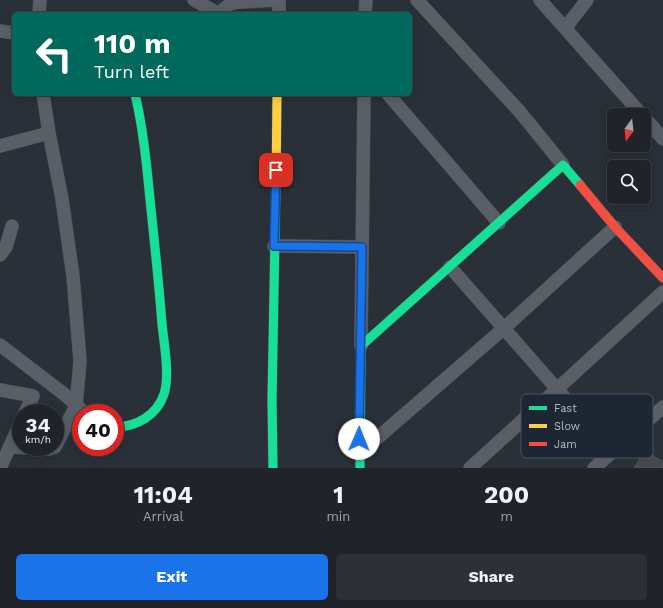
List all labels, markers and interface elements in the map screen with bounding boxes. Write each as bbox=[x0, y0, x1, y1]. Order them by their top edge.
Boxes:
text: 110 m bbox=[94, 27, 171, 60]
icon: left bbox=[28, 28, 80, 80]
text: Turn left bbox=[94, 61, 169, 82]
north arrow bbox=[607, 108, 651, 152]
map controls bbox=[607, 108, 651, 204]
pin bbox=[259, 153, 293, 187]
icon: arrive bbox=[265, 159, 287, 181]
button: search bbox=[607, 160, 651, 204]
legend bbox=[521, 394, 653, 458]
text: Fast bbox=[554, 402, 577, 415]
speed limit sign: 40 bbox=[72, 404, 124, 456]
text: 34 bbox=[26, 413, 50, 437]
position arrow bbox=[338, 418, 380, 460]
text: Slow bbox=[554, 420, 580, 433]
text: km/h bbox=[25, 434, 51, 445]
text: Jam bbox=[554, 438, 577, 451]
text: 11:04 bbox=[134, 481, 193, 509]
text: 1 bbox=[333, 481, 344, 509]
text: 200 bbox=[484, 481, 529, 509]
text: Arrival bbox=[143, 509, 183, 524]
text: min bbox=[326, 509, 350, 524]
text: m bbox=[500, 509, 513, 524]
button: Exit bbox=[16, 554, 328, 600]
button: Share bbox=[336, 554, 647, 600]

